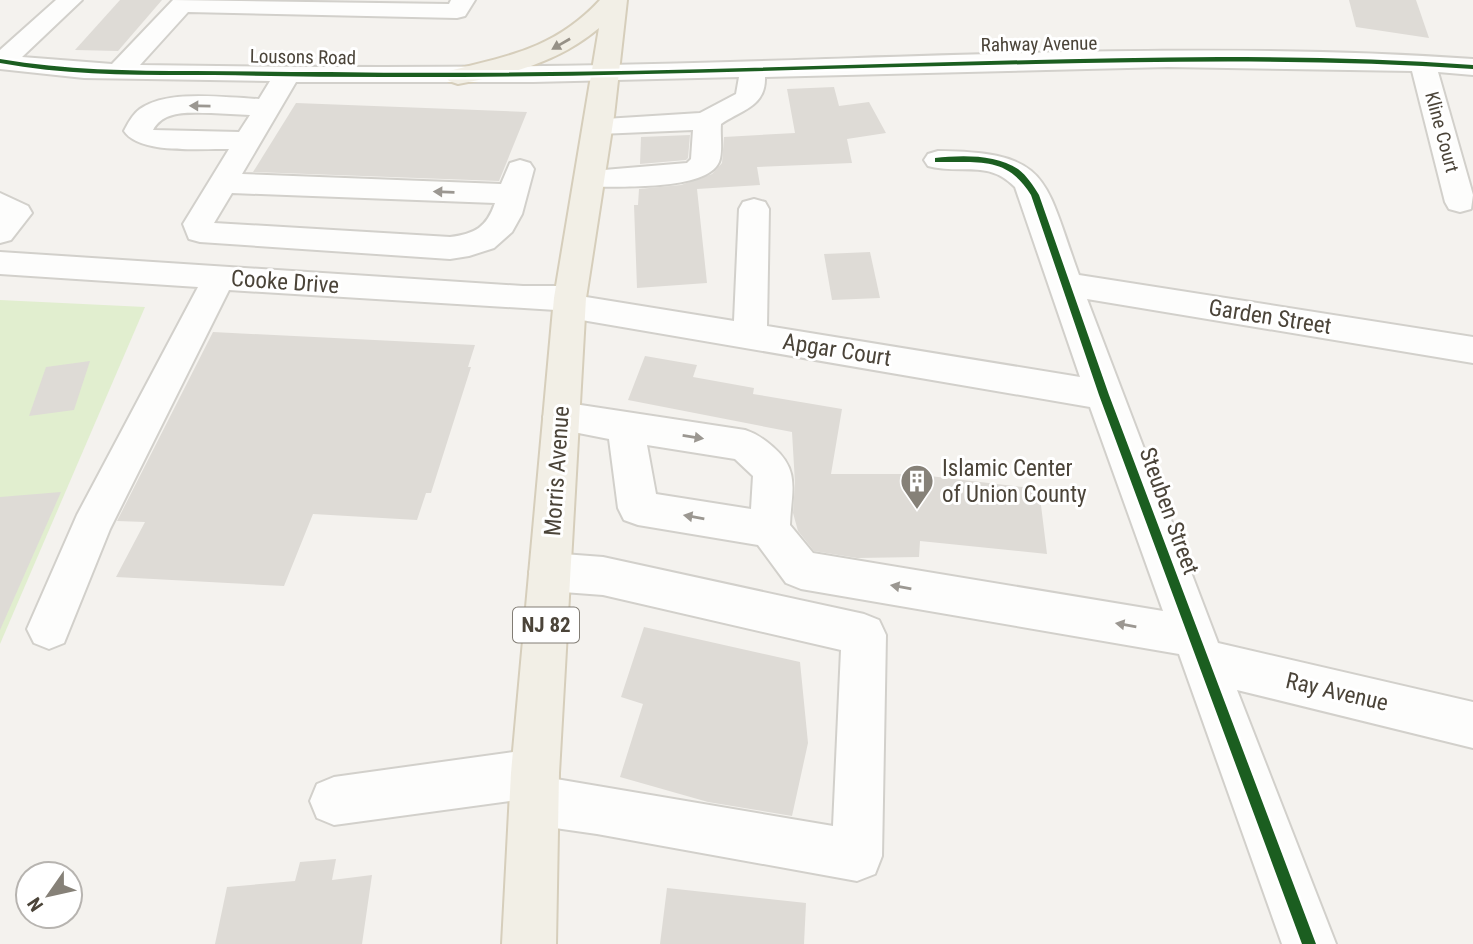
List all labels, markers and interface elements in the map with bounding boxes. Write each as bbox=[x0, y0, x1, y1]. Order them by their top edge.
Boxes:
street label: Rahway Avenue bbox=[980, 31, 1098, 57]
one-way arrow bbox=[552, 37, 571, 50]
street label: Lousons Road bbox=[250, 45, 356, 69]
street label: Kline Court bbox=[1420, 89, 1464, 175]
one-way arrow bbox=[189, 101, 211, 112]
one-way arrow bbox=[432, 186, 454, 197]
street label: Cooke Drive bbox=[230, 265, 340, 299]
street label: Garden Street bbox=[1207, 294, 1333, 340]
street label: Apgar Court bbox=[781, 328, 893, 372]
street label: Morris Avenue bbox=[539, 405, 575, 537]
one-way arrow bbox=[682, 432, 704, 443]
street label: Steuben Street bbox=[1134, 444, 1204, 578]
place label: Islamic Center of Union County bbox=[942, 455, 1087, 508]
building icon: Islamic Center of Union County bbox=[898, 462, 936, 511]
one-way arrow bbox=[683, 511, 705, 522]
one-way arrow bbox=[890, 581, 912, 592]
road number: NJ 82 bbox=[513, 608, 579, 642]
one-way arrow bbox=[1115, 619, 1137, 630]
street label: Ray Avenue bbox=[1283, 667, 1391, 717]
north arrow bbox=[14, 860, 84, 930]
text: N bbox=[23, 893, 48, 915]

